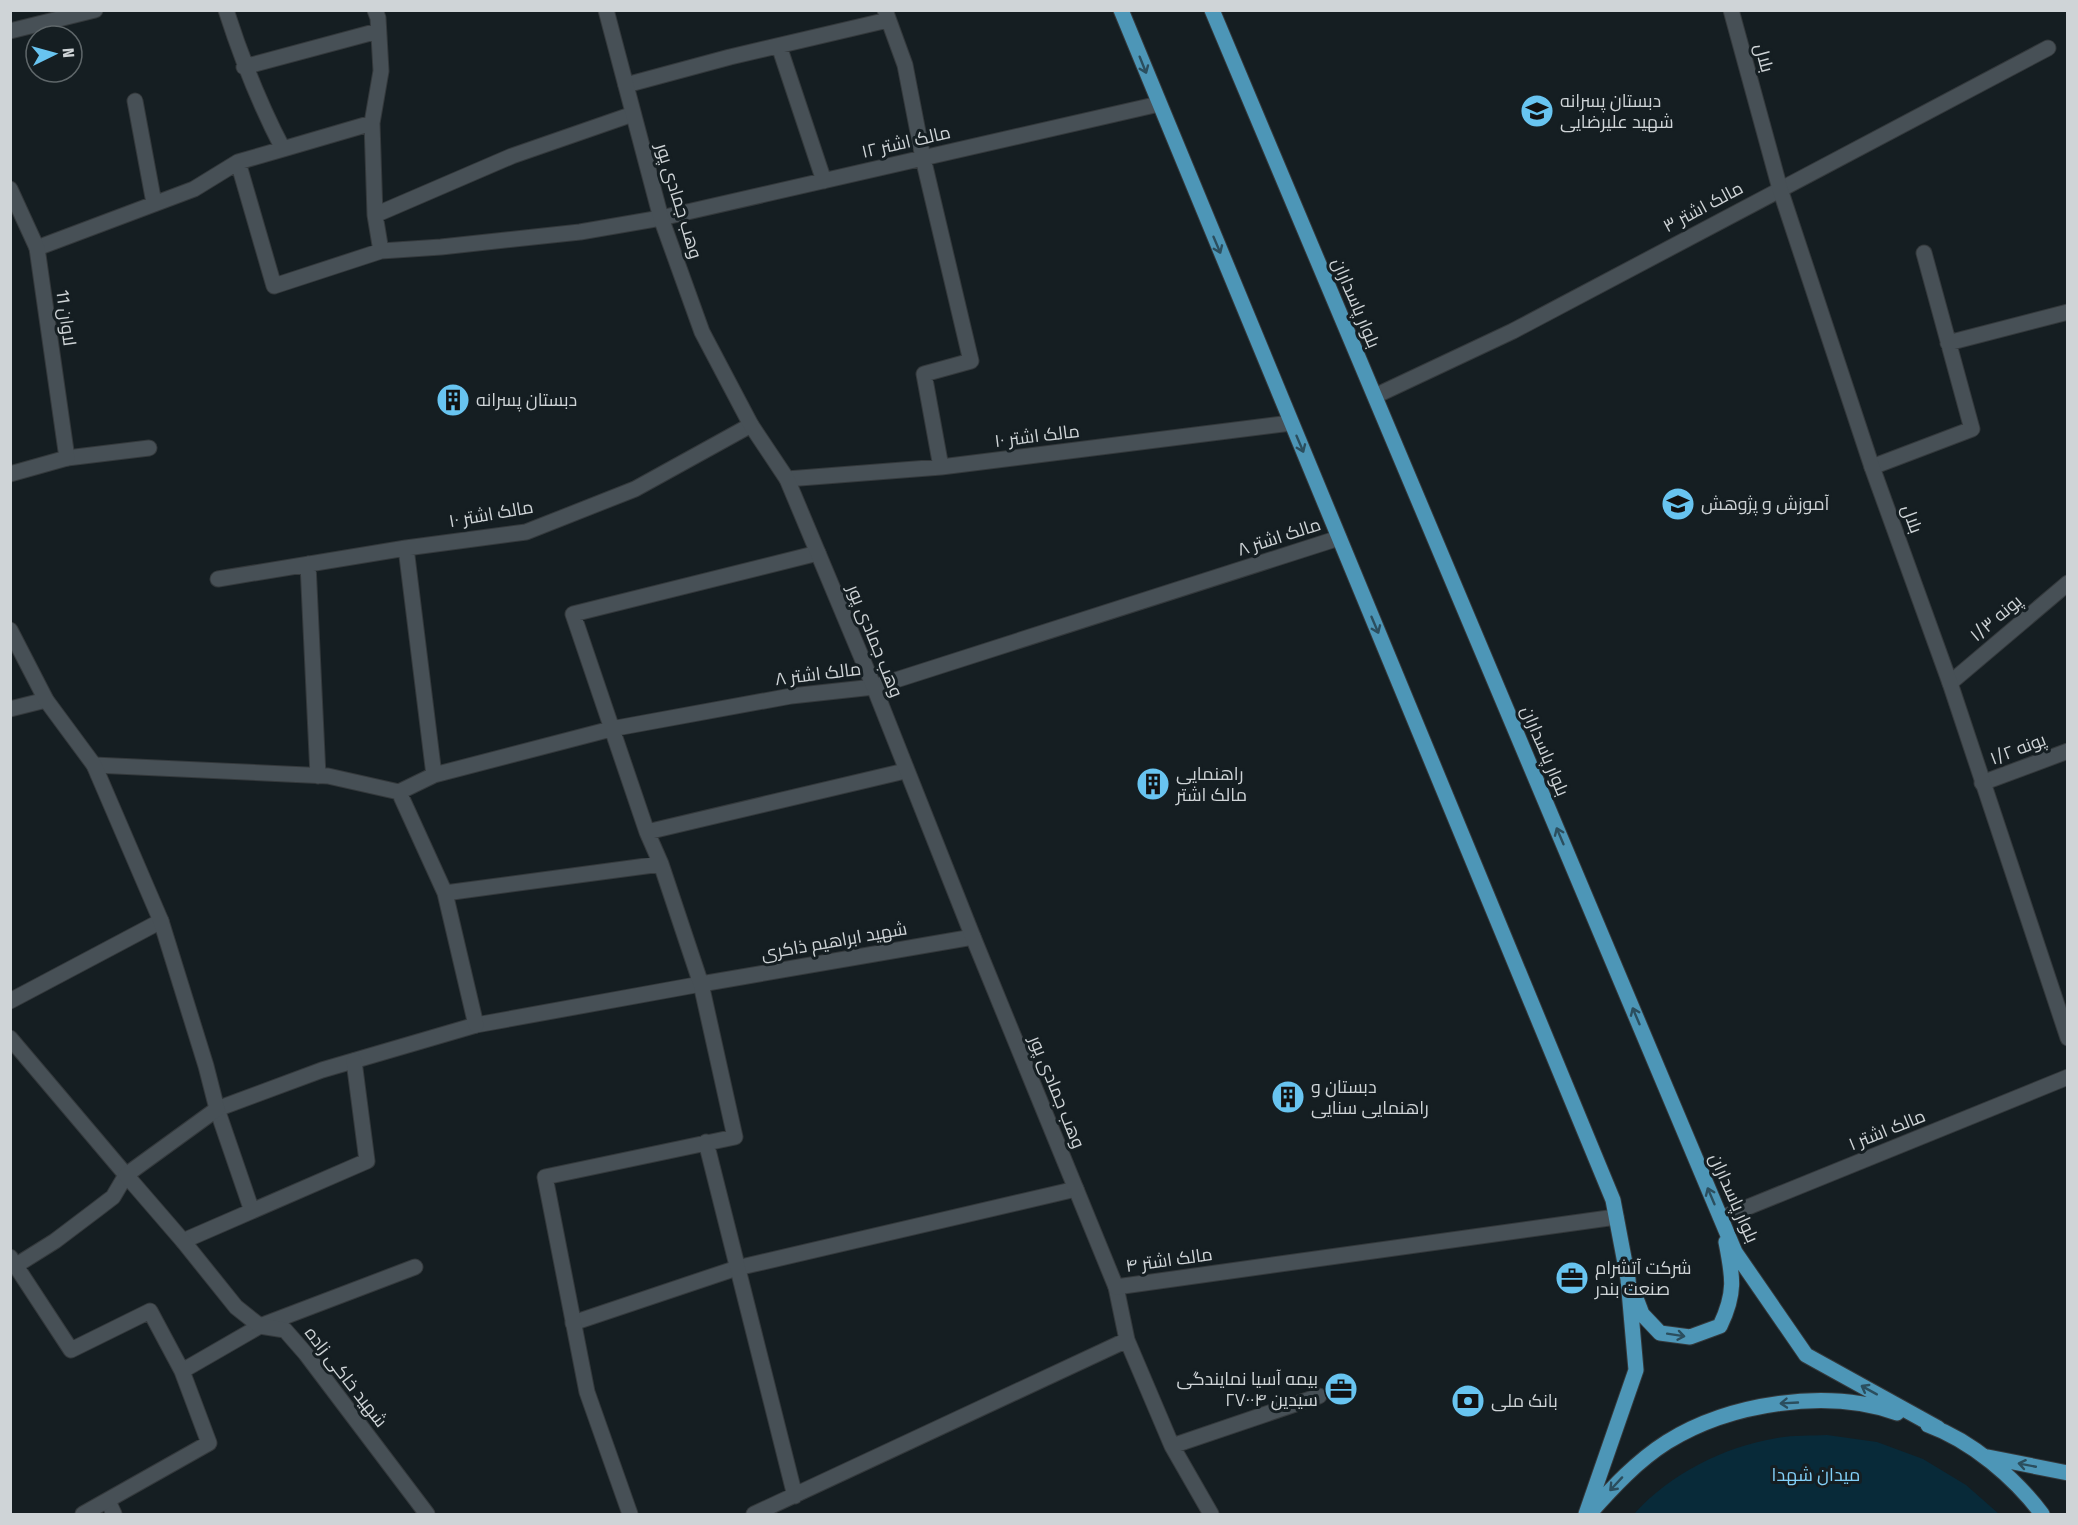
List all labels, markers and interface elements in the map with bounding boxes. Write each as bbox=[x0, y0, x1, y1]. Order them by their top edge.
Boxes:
north arrow bbox=[24, 24, 84, 84]
street label: بلال bbox=[1750, 41, 1778, 75]
text: N bbox=[59, 47, 78, 58]
one-way arrow bbox=[1138, 55, 1149, 73]
place label: دبستان پسرانه شهید علیرضایی bbox=[1560, 90, 1674, 133]
school or university icon: دبستان پسرانه شهید علیرضایی bbox=[1519, 93, 1555, 129]
street label: مالک اشتر ۱۲ bbox=[859, 121, 953, 163]
street label: وهب جمادی پور bbox=[650, 140, 707, 262]
street label: مالک اشتر ۳ bbox=[1659, 177, 1747, 237]
one-way arrow bbox=[1212, 235, 1223, 254]
street label: بلوار پاسداران bbox=[1326, 255, 1385, 352]
street label: لاوان 11 bbox=[51, 289, 81, 347]
building icon: دبستان پسرانه bbox=[435, 382, 471, 418]
place label: دبستان پسرانه bbox=[476, 389, 577, 412]
street label: مالک اشتر ۱۰ bbox=[993, 420, 1081, 452]
one-way arrow bbox=[1295, 435, 1306, 453]
school or university icon: آموزش و پژوهش bbox=[1660, 486, 1696, 522]
place label: آموزش و پژوهش bbox=[1701, 493, 1830, 516]
street label: مالک اشتر ۱۰ bbox=[447, 496, 535, 532]
street label: بلال bbox=[1897, 502, 1927, 536]
street label: مالک اشتر ۸ bbox=[1234, 513, 1324, 561]
street label: وهب جمادی پور bbox=[841, 581, 908, 701]
street label: پونه ۱/۳ bbox=[1966, 590, 2027, 647]
one-way arrow bbox=[1370, 615, 1381, 633]
street label: مالک اشتر ۸ bbox=[774, 658, 862, 690]
street label: بلوار پاسداران bbox=[1515, 703, 1574, 800]
street label: پونه ۱/۲ bbox=[1987, 728, 2050, 771]
place label: راهنمایی مالک اشتر bbox=[1175, 763, 1247, 806]
building icon: راهنمایی مالک اشتر bbox=[1135, 766, 1171, 802]
one-way arrow bbox=[1554, 827, 1565, 846]
street label: شهید ابراهیم ذاکری bbox=[759, 917, 909, 966]
one-way arrow bbox=[1629, 1007, 1640, 1025]
street label: وهب جمادی پور bbox=[1023, 1032, 1090, 1152]
place label: دبستان و راهنمایی سنایی bbox=[1311, 1076, 1429, 1119]
building icon: دبستان و راهنمایی سنایی bbox=[1270, 1079, 1306, 1115]
street label: مالک اشتر ۱ bbox=[1845, 1105, 1929, 1155]
street label: بلوار پاسداران bbox=[1704, 1150, 1763, 1247]
one-way arrow bbox=[1705, 1187, 1716, 1205]
street label: مالک اشتر ۴ bbox=[1124, 1243, 1214, 1277]
place label: شرکت آتشرام صنعت بندر bbox=[1594, 1257, 1692, 1300]
office icon: شرکت آتشرام صنعت بندر bbox=[1554, 1260, 1590, 1296]
street label: شهید خاکی زاده bbox=[300, 1322, 392, 1432]
one-way arrow bbox=[1665, 1330, 1685, 1341]
place label: بیمه آسیا نمایندگی سیدین ۲۷۰۰۴ bbox=[1177, 1368, 1318, 1411]
office icon: بیمه آسیا نمایندگی سیدین ۲۷۰۰۴ bbox=[1323, 1371, 1359, 1407]
bank icon: بانک ملی bbox=[1450, 1383, 1486, 1419]
one-way arrow bbox=[1860, 1384, 1878, 1395]
place label: بانک ملی bbox=[1491, 1390, 1558, 1412]
one-way arrow bbox=[1780, 1398, 1800, 1409]
one-way arrow bbox=[2018, 1459, 2037, 1470]
park label: میدان شهدا bbox=[1772, 1464, 1860, 1486]
one-way arrow bbox=[1609, 1476, 1623, 1491]

